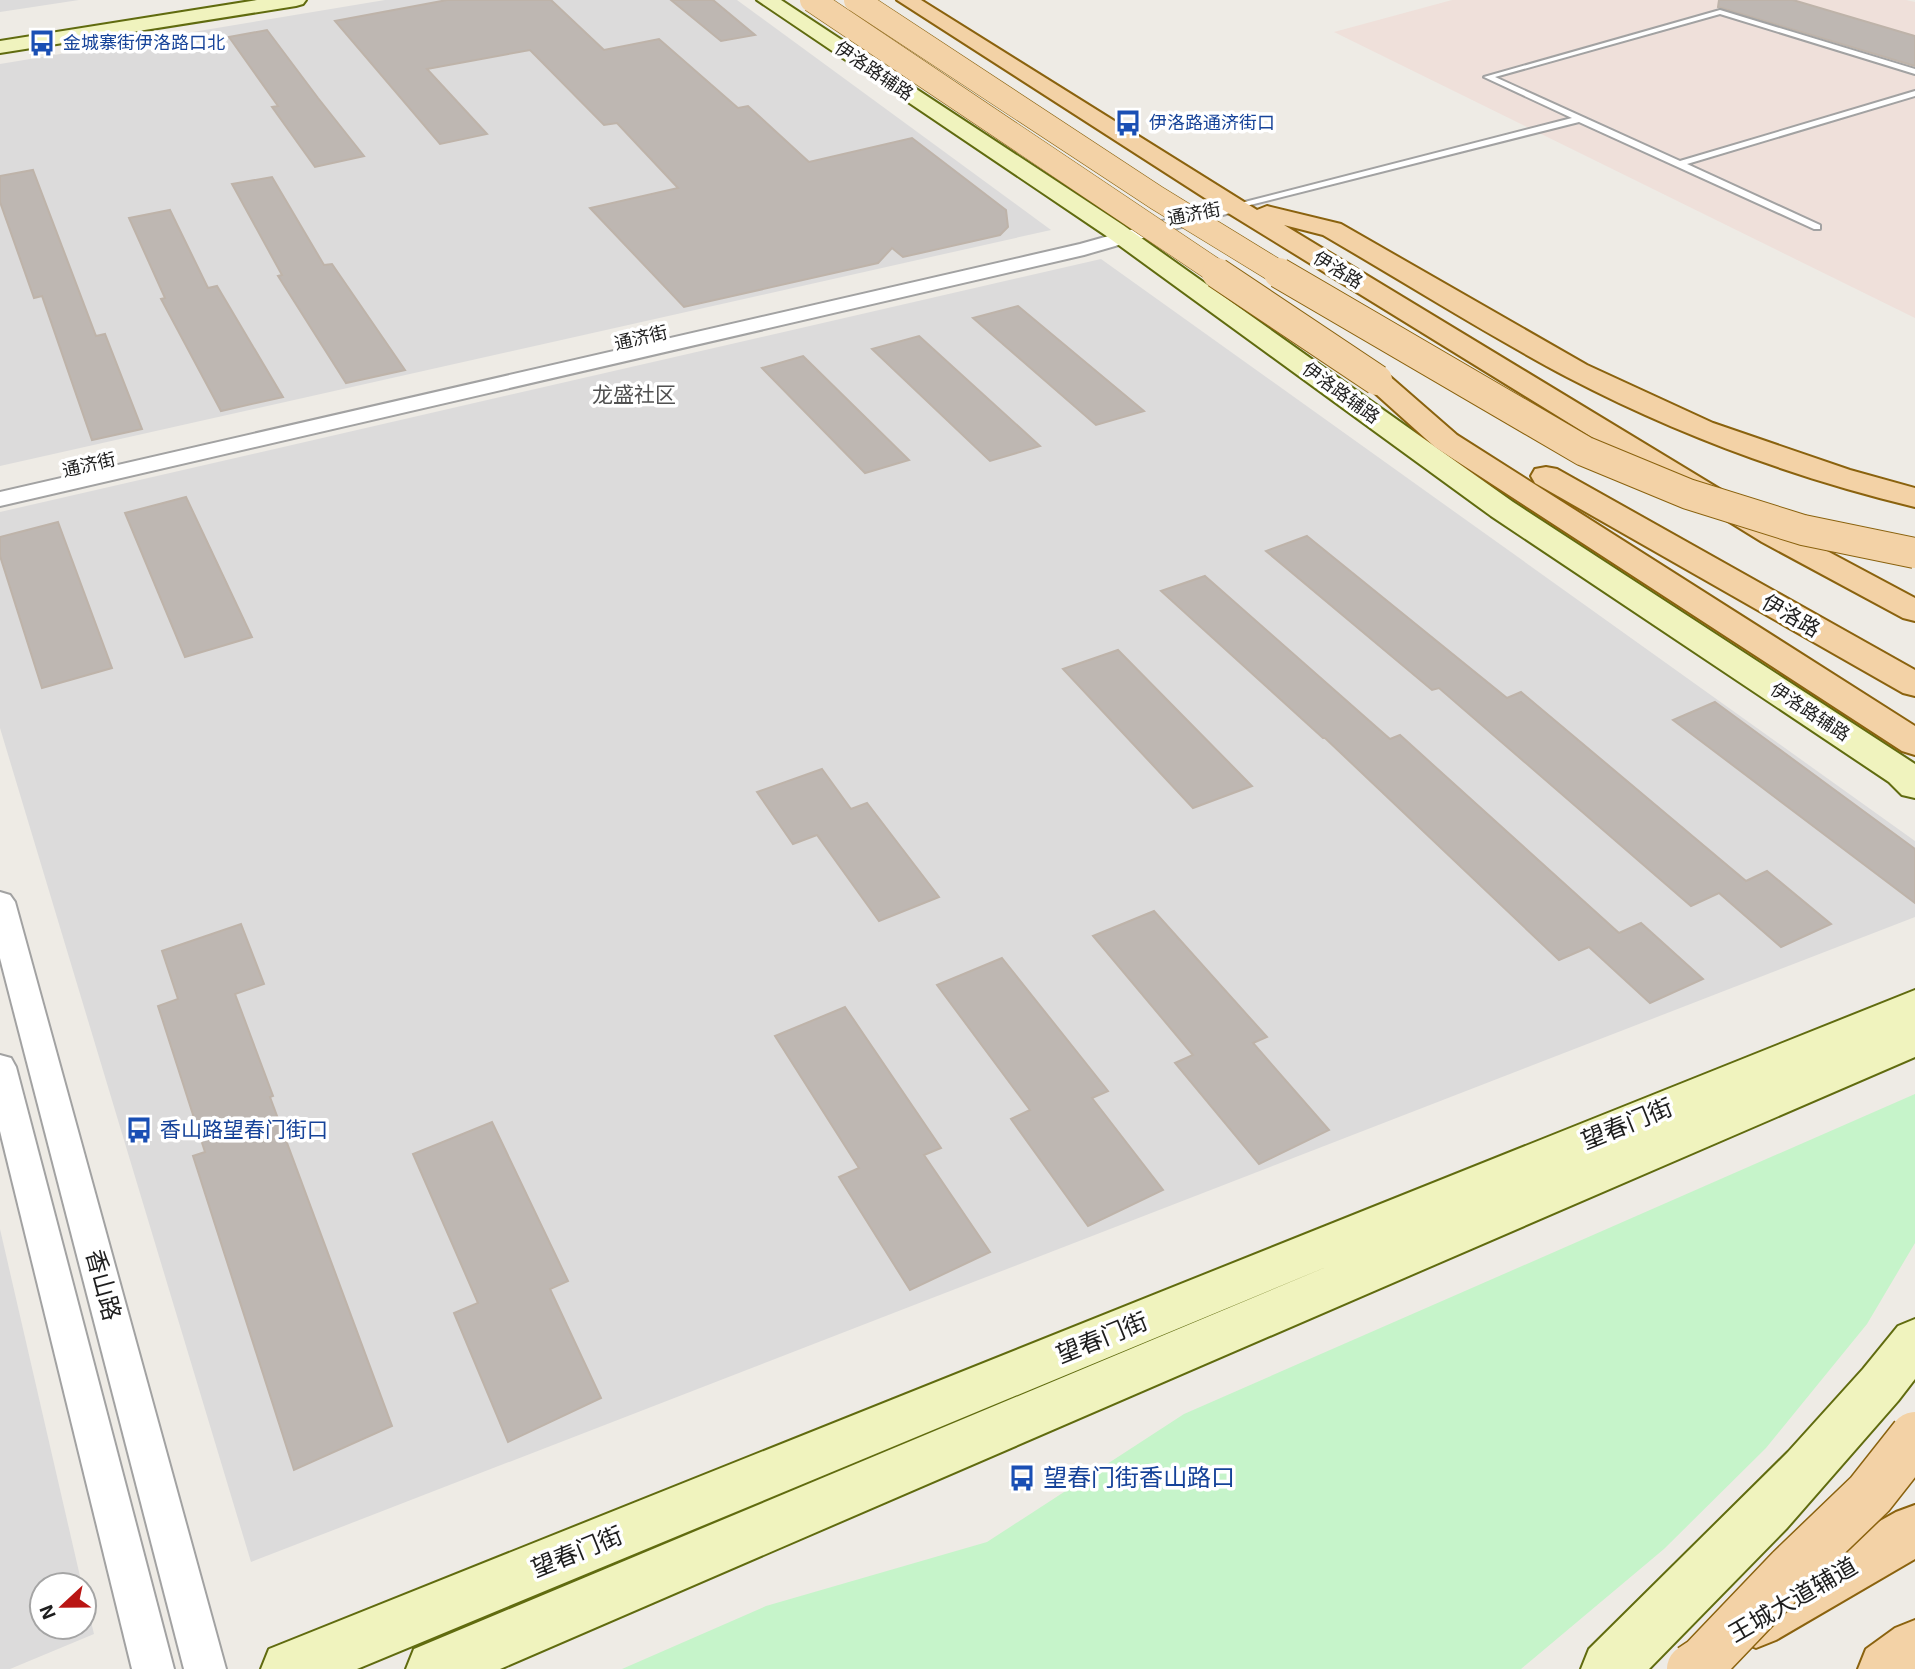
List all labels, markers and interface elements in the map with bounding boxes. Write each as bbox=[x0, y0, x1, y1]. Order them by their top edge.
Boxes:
bus stop icon: 金城寨街伊洛路口北 bbox=[27, 28, 57, 58]
place label: 金城寨街伊洛路口北 bbox=[63, 31, 225, 53]
street label: 伊洛路辅路 bbox=[831, 36, 918, 104]
bus stop icon: 伊洛路通济街口 bbox=[1113, 108, 1143, 138]
place label: 伊洛路通济街口 bbox=[1149, 111, 1275, 133]
street label: 通济街 bbox=[1165, 197, 1222, 229]
street label: 伊洛路 bbox=[1310, 246, 1367, 292]
street label: 通济街 bbox=[612, 320, 670, 354]
street label: 伊洛路辅路 bbox=[1299, 357, 1384, 428]
district label: 龙盛社区 bbox=[592, 381, 676, 406]
street label: 通济街 bbox=[60, 447, 118, 481]
street label: 伊洛路 bbox=[1758, 588, 1825, 641]
street label: 伊洛路辅路 bbox=[1767, 677, 1854, 745]
street label: 望春门街 bbox=[1577, 1091, 1676, 1154]
bus stop icon: 香山路望春门街口 bbox=[124, 1115, 154, 1145]
place label: 香山路望春门街口 bbox=[160, 1116, 328, 1141]
street label: 香山路 bbox=[81, 1246, 128, 1323]
street label: 望春门街 bbox=[1052, 1305, 1151, 1368]
place label: 望春门街香山路口 bbox=[1043, 1462, 1235, 1491]
bus stop icon: 望春门街香山路口 bbox=[1007, 1463, 1037, 1493]
street label: 望春门街 bbox=[527, 1519, 626, 1582]
street label: 王城大道辅道 bbox=[1723, 1550, 1862, 1647]
north arrow bbox=[28, 1571, 98, 1641]
text: N bbox=[34, 1602, 60, 1623]

